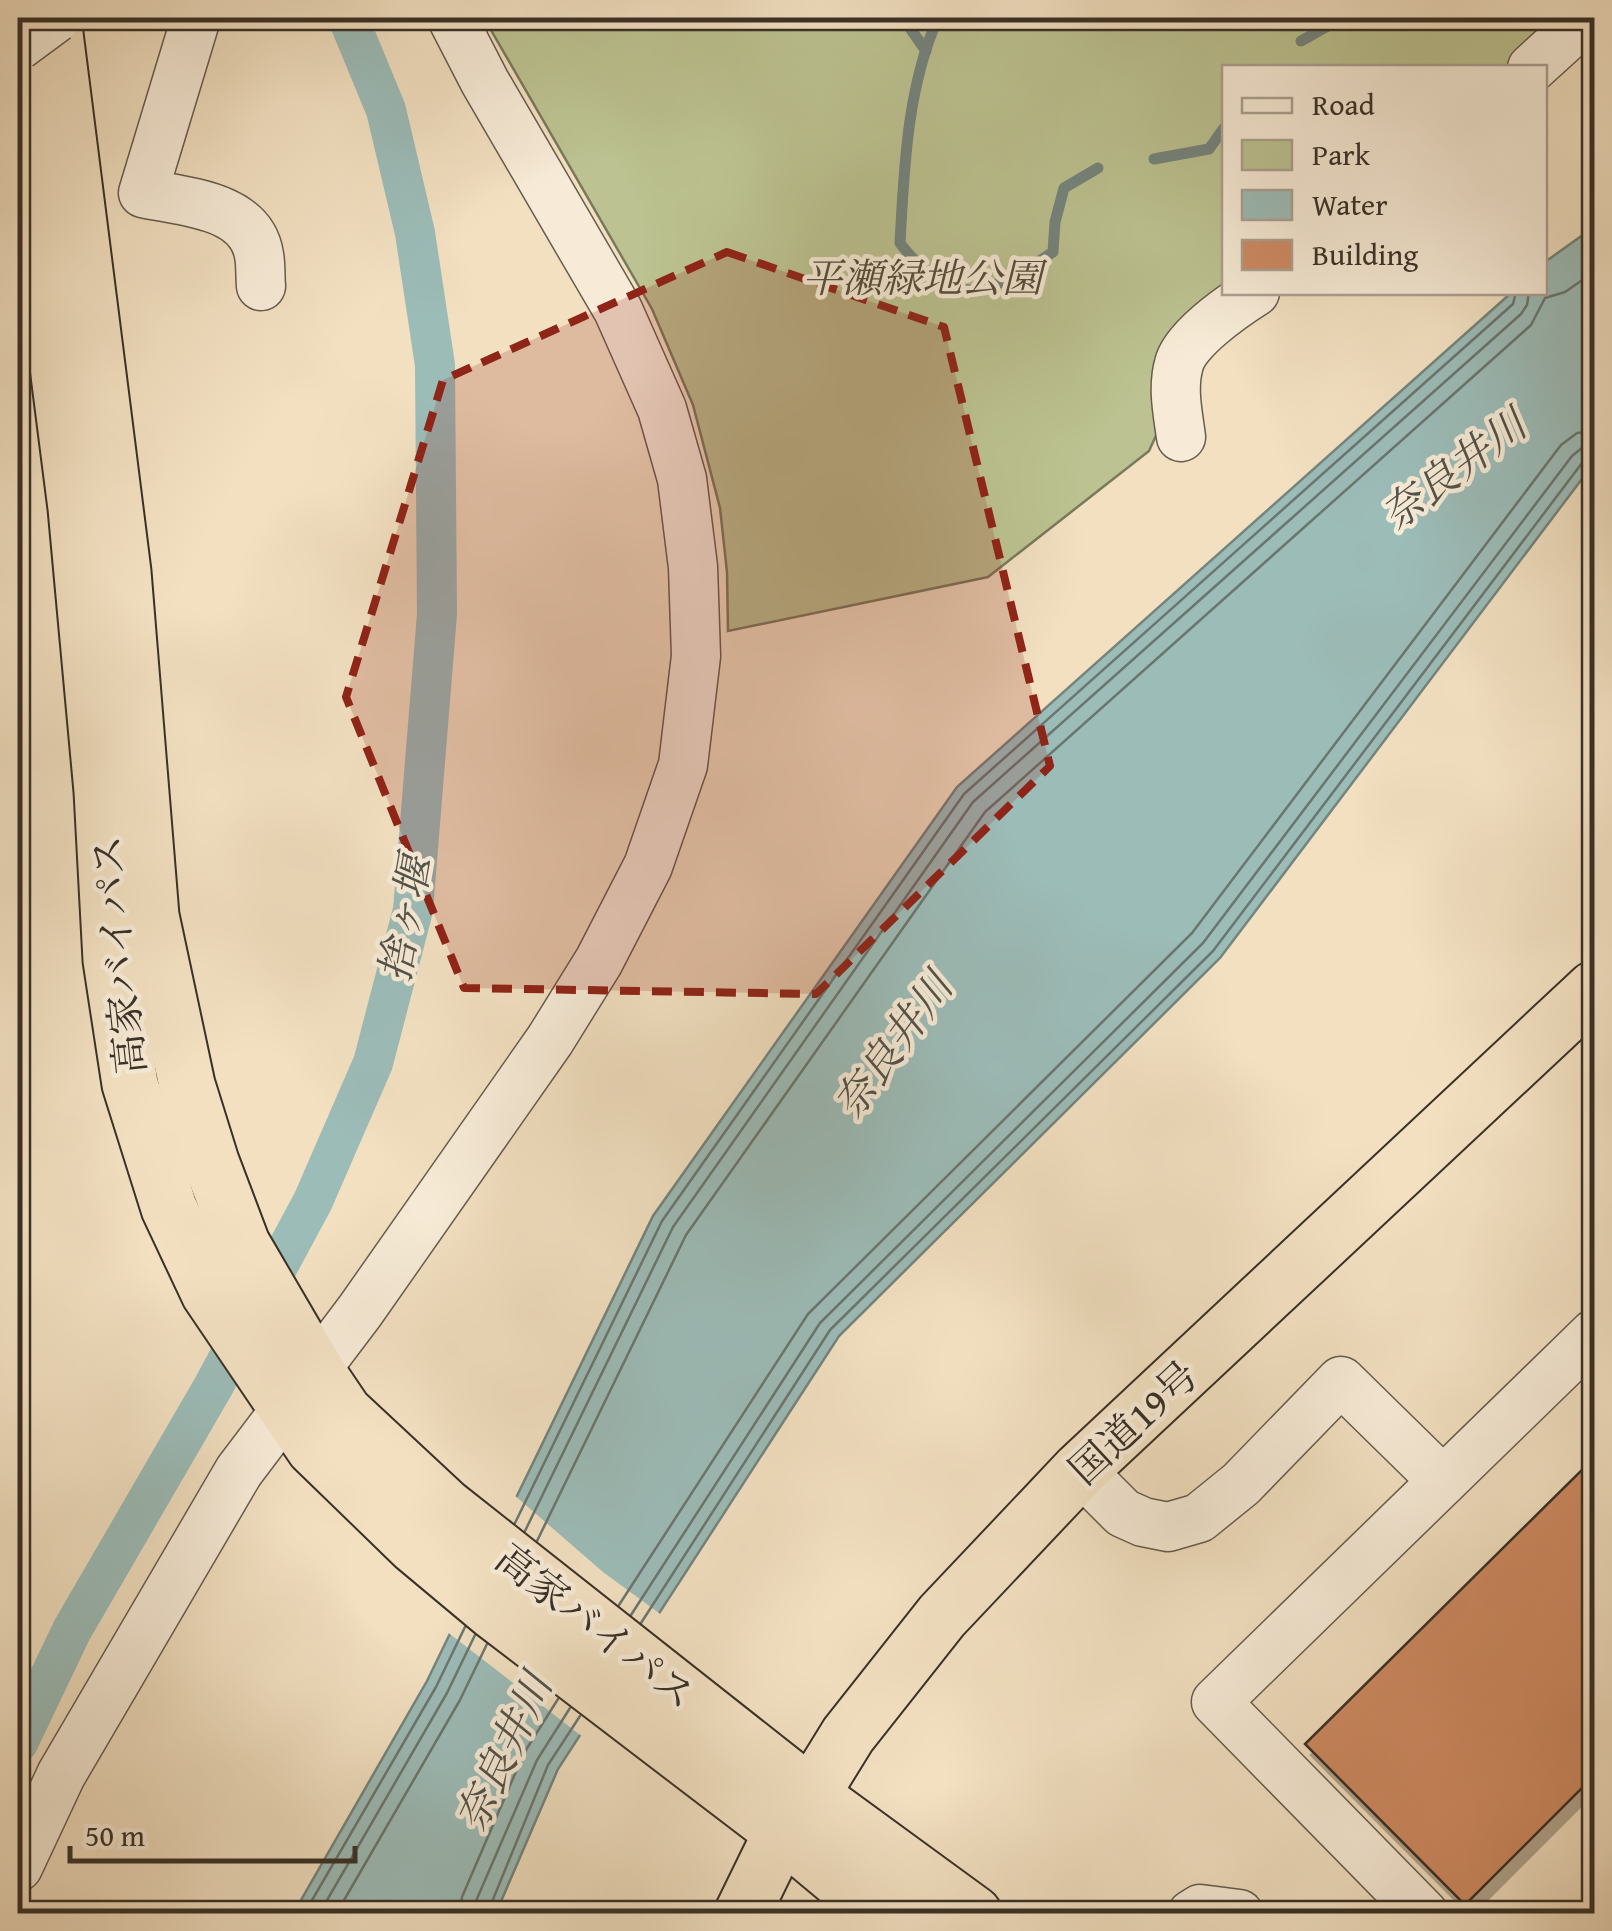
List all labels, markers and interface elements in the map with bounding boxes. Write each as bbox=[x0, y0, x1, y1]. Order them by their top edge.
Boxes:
legend bbox=[1222, 65, 1547, 295]
text: Road bbox=[1312, 82, 1375, 126]
text: Park bbox=[1312, 132, 1371, 176]
text: Water bbox=[1312, 182, 1388, 226]
text: Building bbox=[1312, 232, 1418, 276]
park label: 平瀬緑地公園 bbox=[802, 248, 1048, 307]
water label: 奈良井川 bbox=[1368, 392, 1542, 544]
street label: 高家バイパス bbox=[76, 833, 160, 1077]
water label: 捨ヶ堰 bbox=[363, 846, 446, 986]
water label: 奈良井川 bbox=[818, 956, 968, 1131]
street label: 国道19号 bbox=[1055, 1346, 1211, 1498]
street label: 高家バイパス bbox=[484, 1529, 708, 1723]
water label: 奈良井川 bbox=[440, 1659, 568, 1841]
scale bar bbox=[70, 1801, 355, 1863]
text: 50 m bbox=[85, 1813, 145, 1857]

